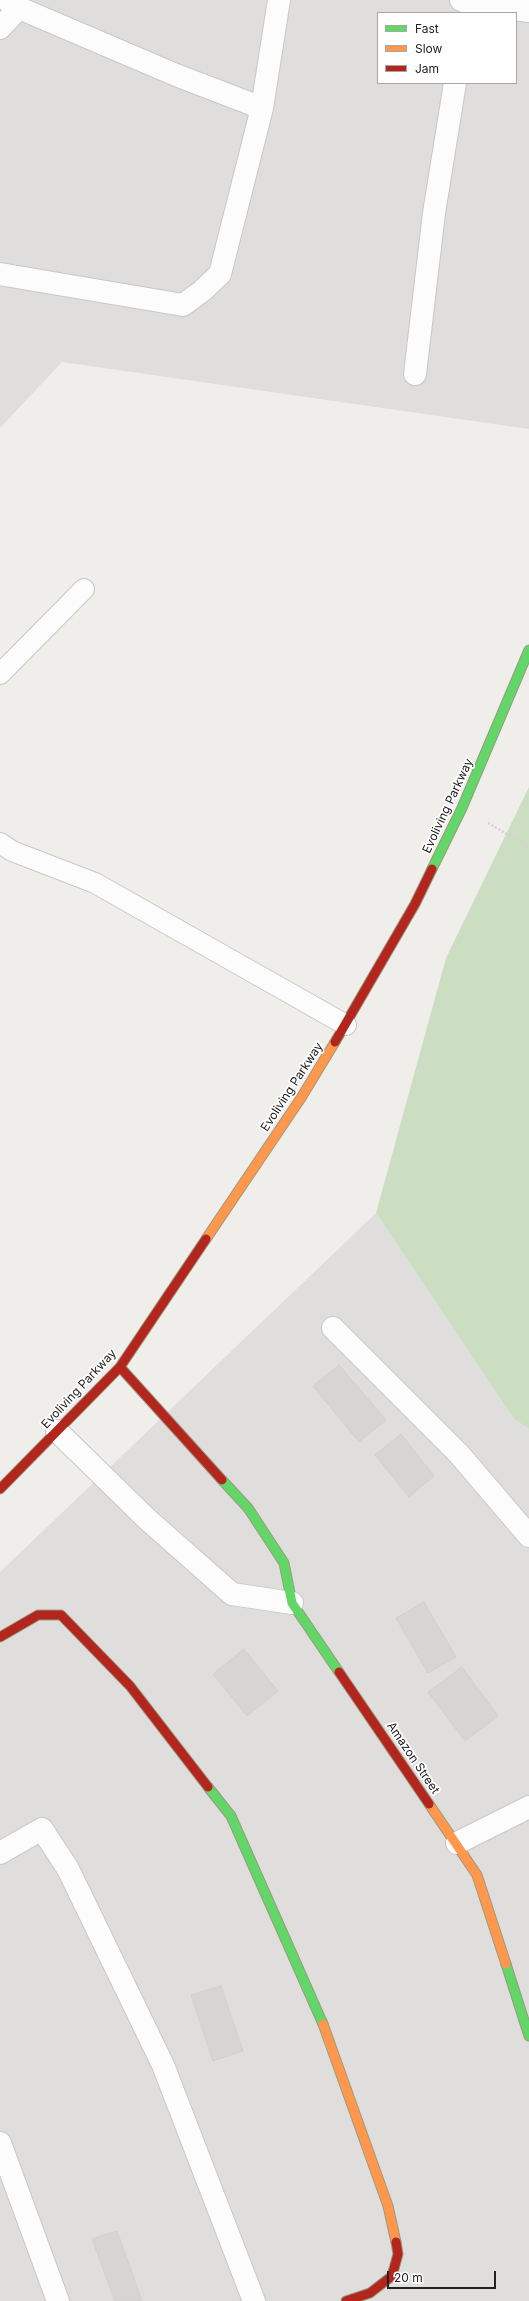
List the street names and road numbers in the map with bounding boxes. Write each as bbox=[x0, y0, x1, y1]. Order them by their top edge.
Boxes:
street label: Evoliving Parkway bbox=[420, 756, 476, 856]
street label: Evoliving Parkway bbox=[258, 1040, 326, 1134]
street label: Evoliving Parkway bbox=[39, 1346, 119, 1432]
street label: Amazon Street bbox=[384, 1719, 442, 1797]

